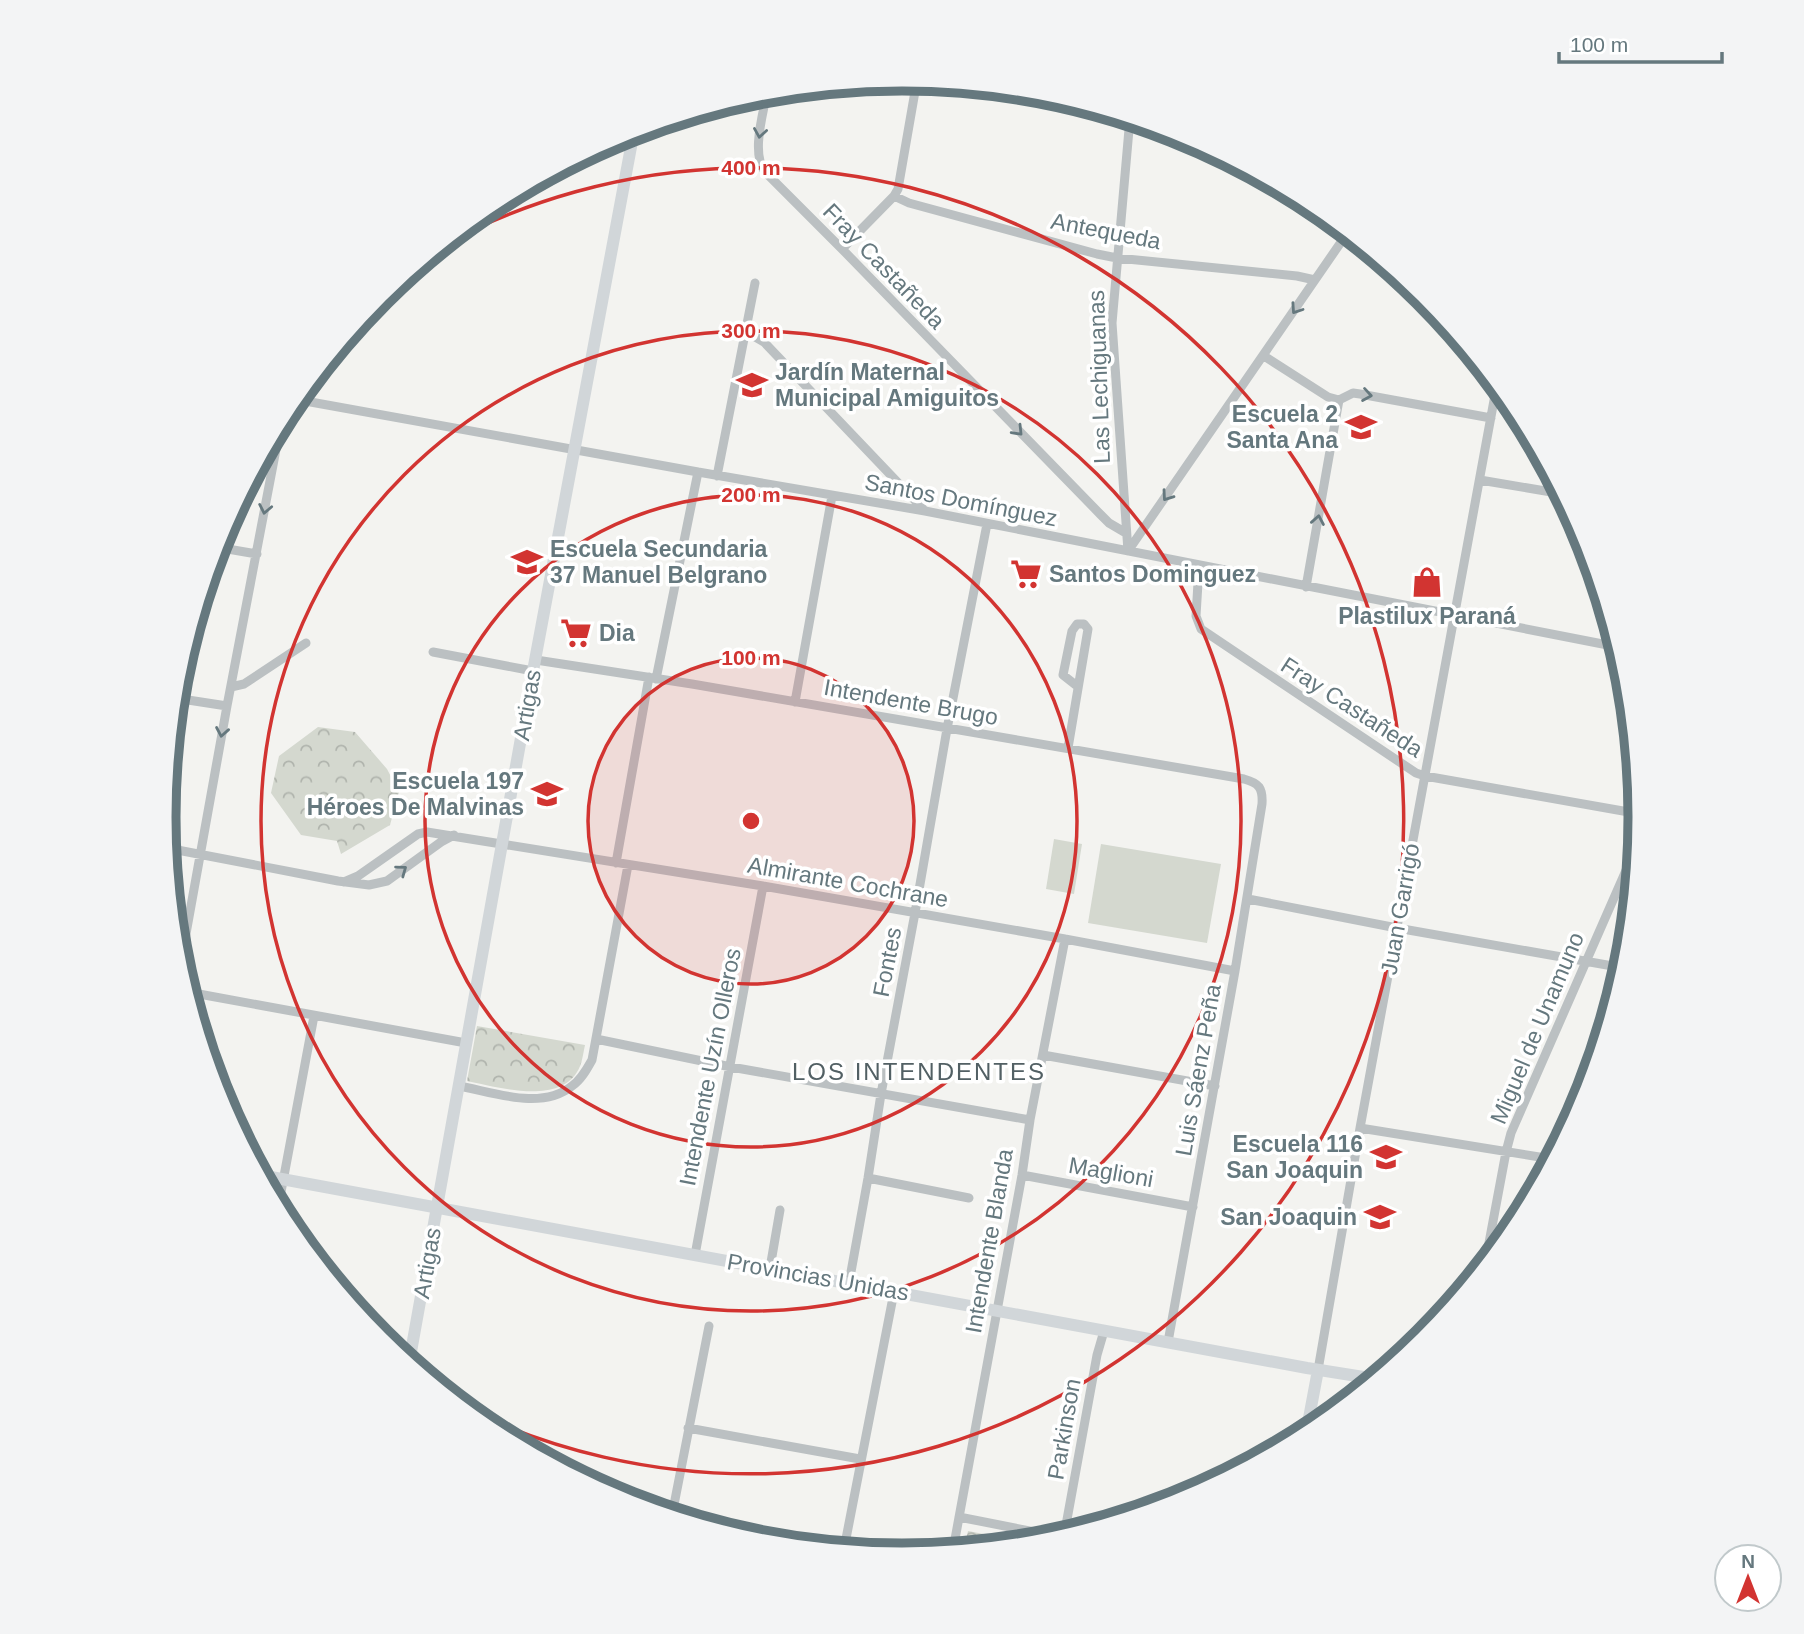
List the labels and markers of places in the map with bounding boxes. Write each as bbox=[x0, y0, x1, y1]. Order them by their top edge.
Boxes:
place label: Jardín Maternal Municipal Amiguitos bbox=[775, 359, 999, 411]
school or university icon: Jardín Maternal Municipal Amiguitos bbox=[735, 368, 769, 402]
place label: Escuela 2 Santa Ana bbox=[1226, 401, 1338, 453]
school or university icon: Escuela 2 Santa Ana bbox=[1344, 410, 1378, 444]
place label: Escuela Secundaria 37 Manuel Belgrano bbox=[550, 536, 768, 588]
school or university icon: Escuela Secundaria 37 Manuel Belgrano bbox=[510, 545, 544, 579]
supermarket icon: Santos Dominguez bbox=[1009, 557, 1043, 591]
place label: Santos Dominguez bbox=[1049, 561, 1256, 587]
shop icon: Plastilux Paraná bbox=[1410, 565, 1444, 599]
place label: Plastilux Paraná bbox=[1338, 603, 1516, 629]
supermarket icon: Dia bbox=[559, 616, 593, 650]
place label: Dia bbox=[599, 620, 635, 646]
place label: Escuela 197 Héroes De Malvinas bbox=[307, 768, 524, 820]
school or university icon: Escuela 197 Héroes De Malvinas bbox=[530, 777, 564, 811]
centre of rings bbox=[739, 809, 763, 833]
place label: Escuela 116 San Joaquin bbox=[1226, 1131, 1363, 1183]
school or university icon: Escuela 116 San Joaquin bbox=[1369, 1140, 1403, 1174]
school or university icon: San Joaquin bbox=[1363, 1200, 1397, 1234]
place label: San Joaquin bbox=[1220, 1204, 1357, 1230]

